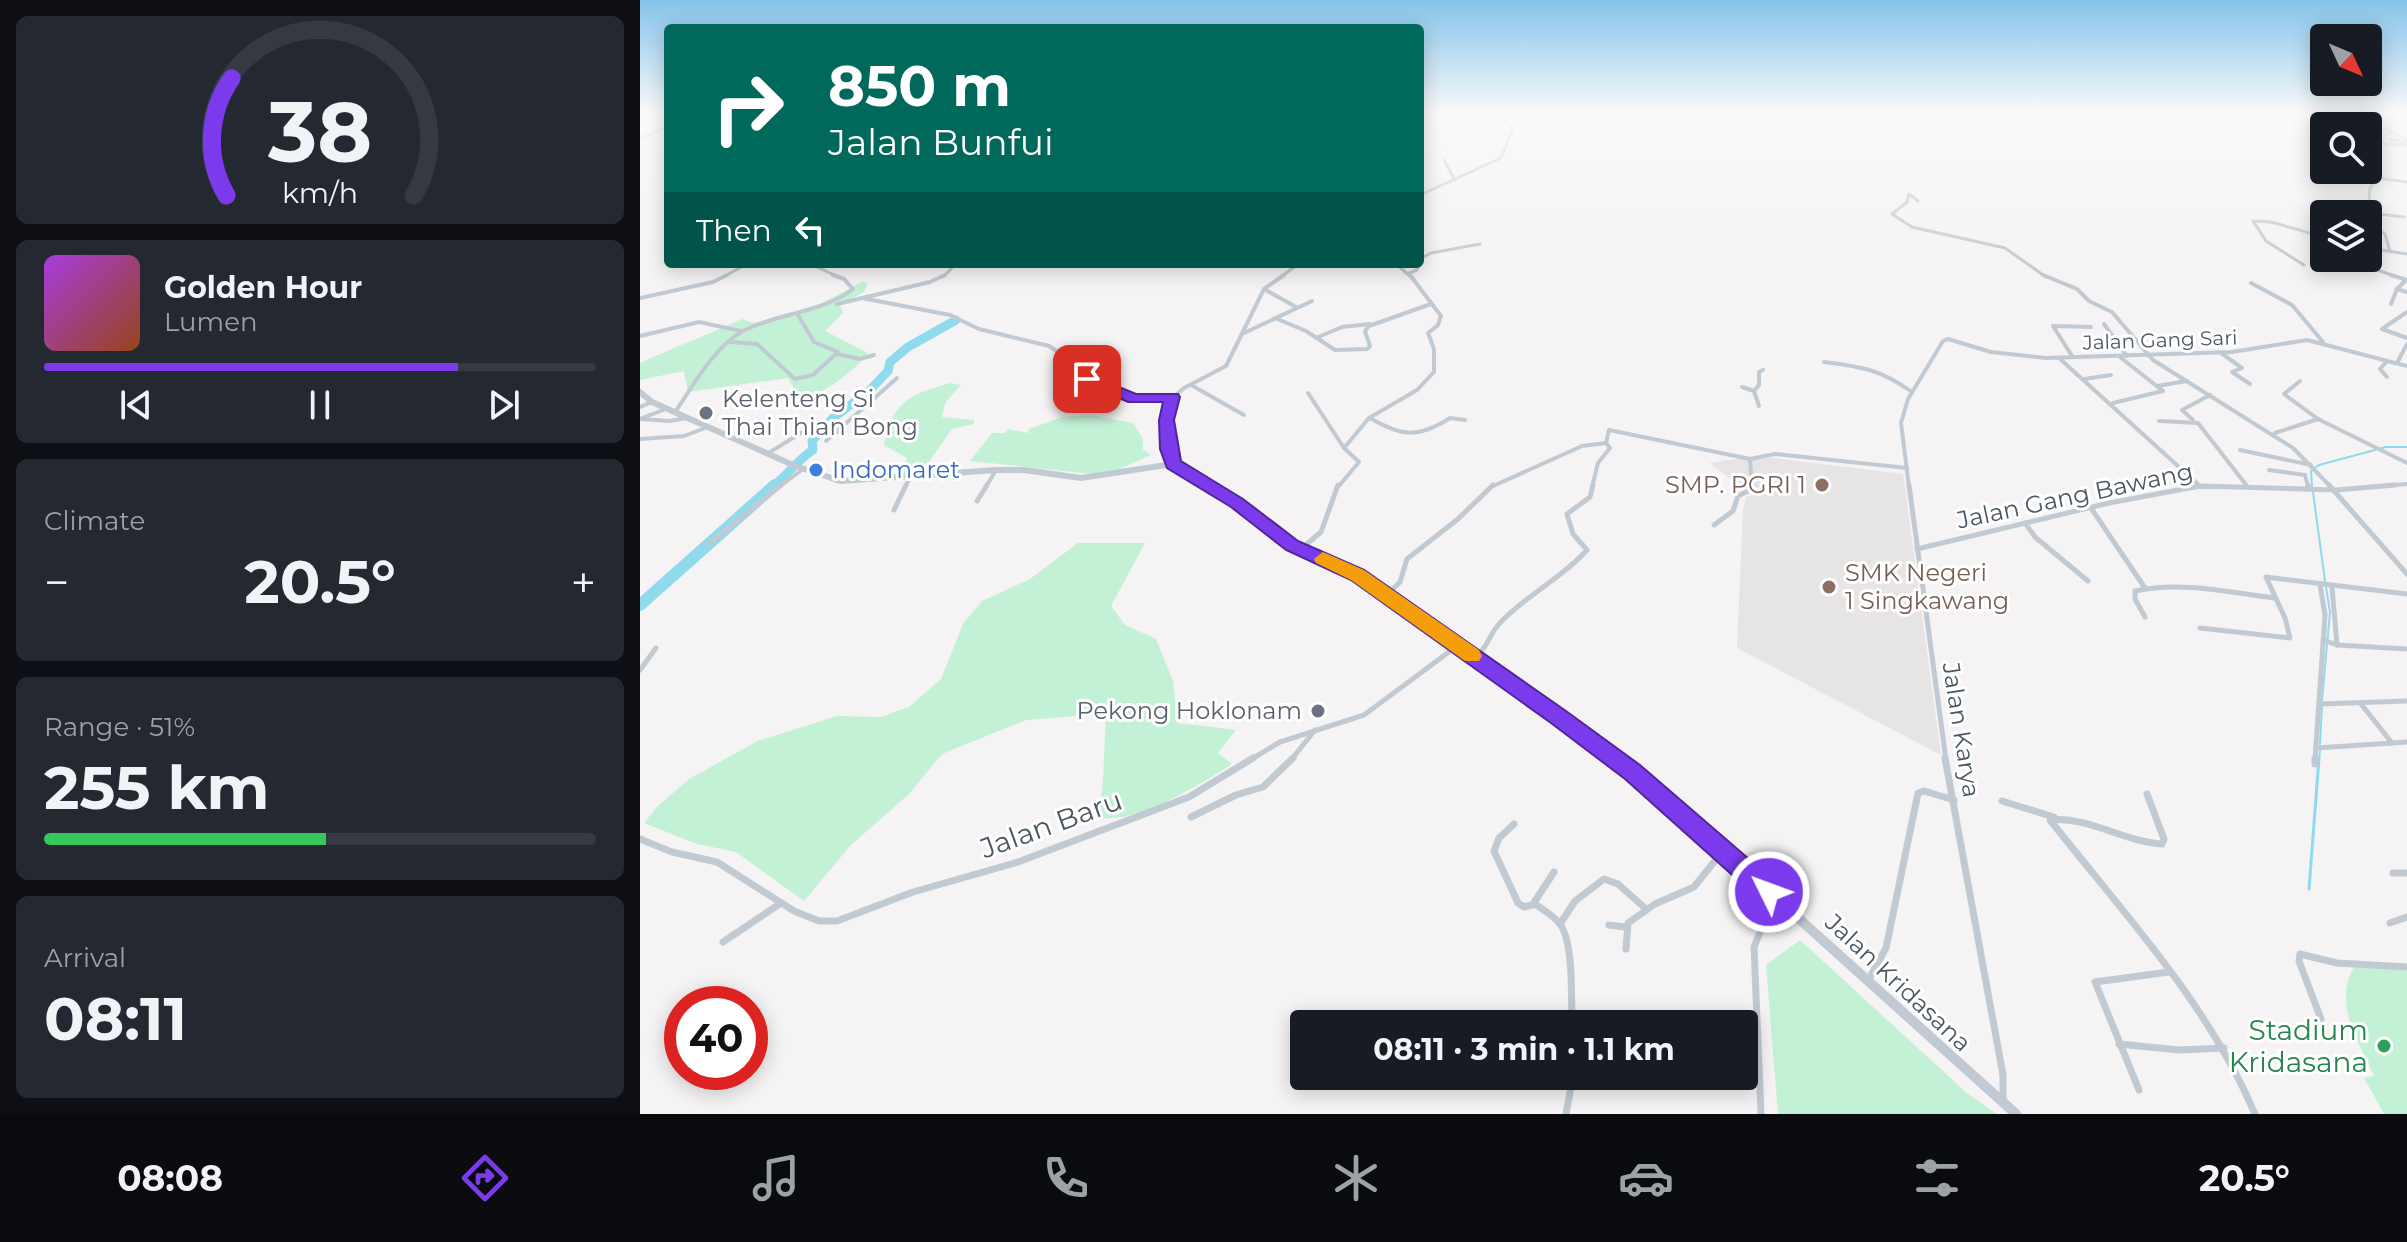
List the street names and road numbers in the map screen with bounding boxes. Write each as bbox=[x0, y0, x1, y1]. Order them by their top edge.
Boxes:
street label: Jalan Gang Sari bbox=[2081, 325, 2238, 355]
street label: Jalan Gang Bawang bbox=[1953, 456, 2196, 535]
street label: Jalan Karya bbox=[1936, 659, 1986, 800]
street label: Jalan Baru bbox=[974, 783, 1127, 866]
street label: Jalan Kridasana bbox=[1819, 907, 1977, 1058]

